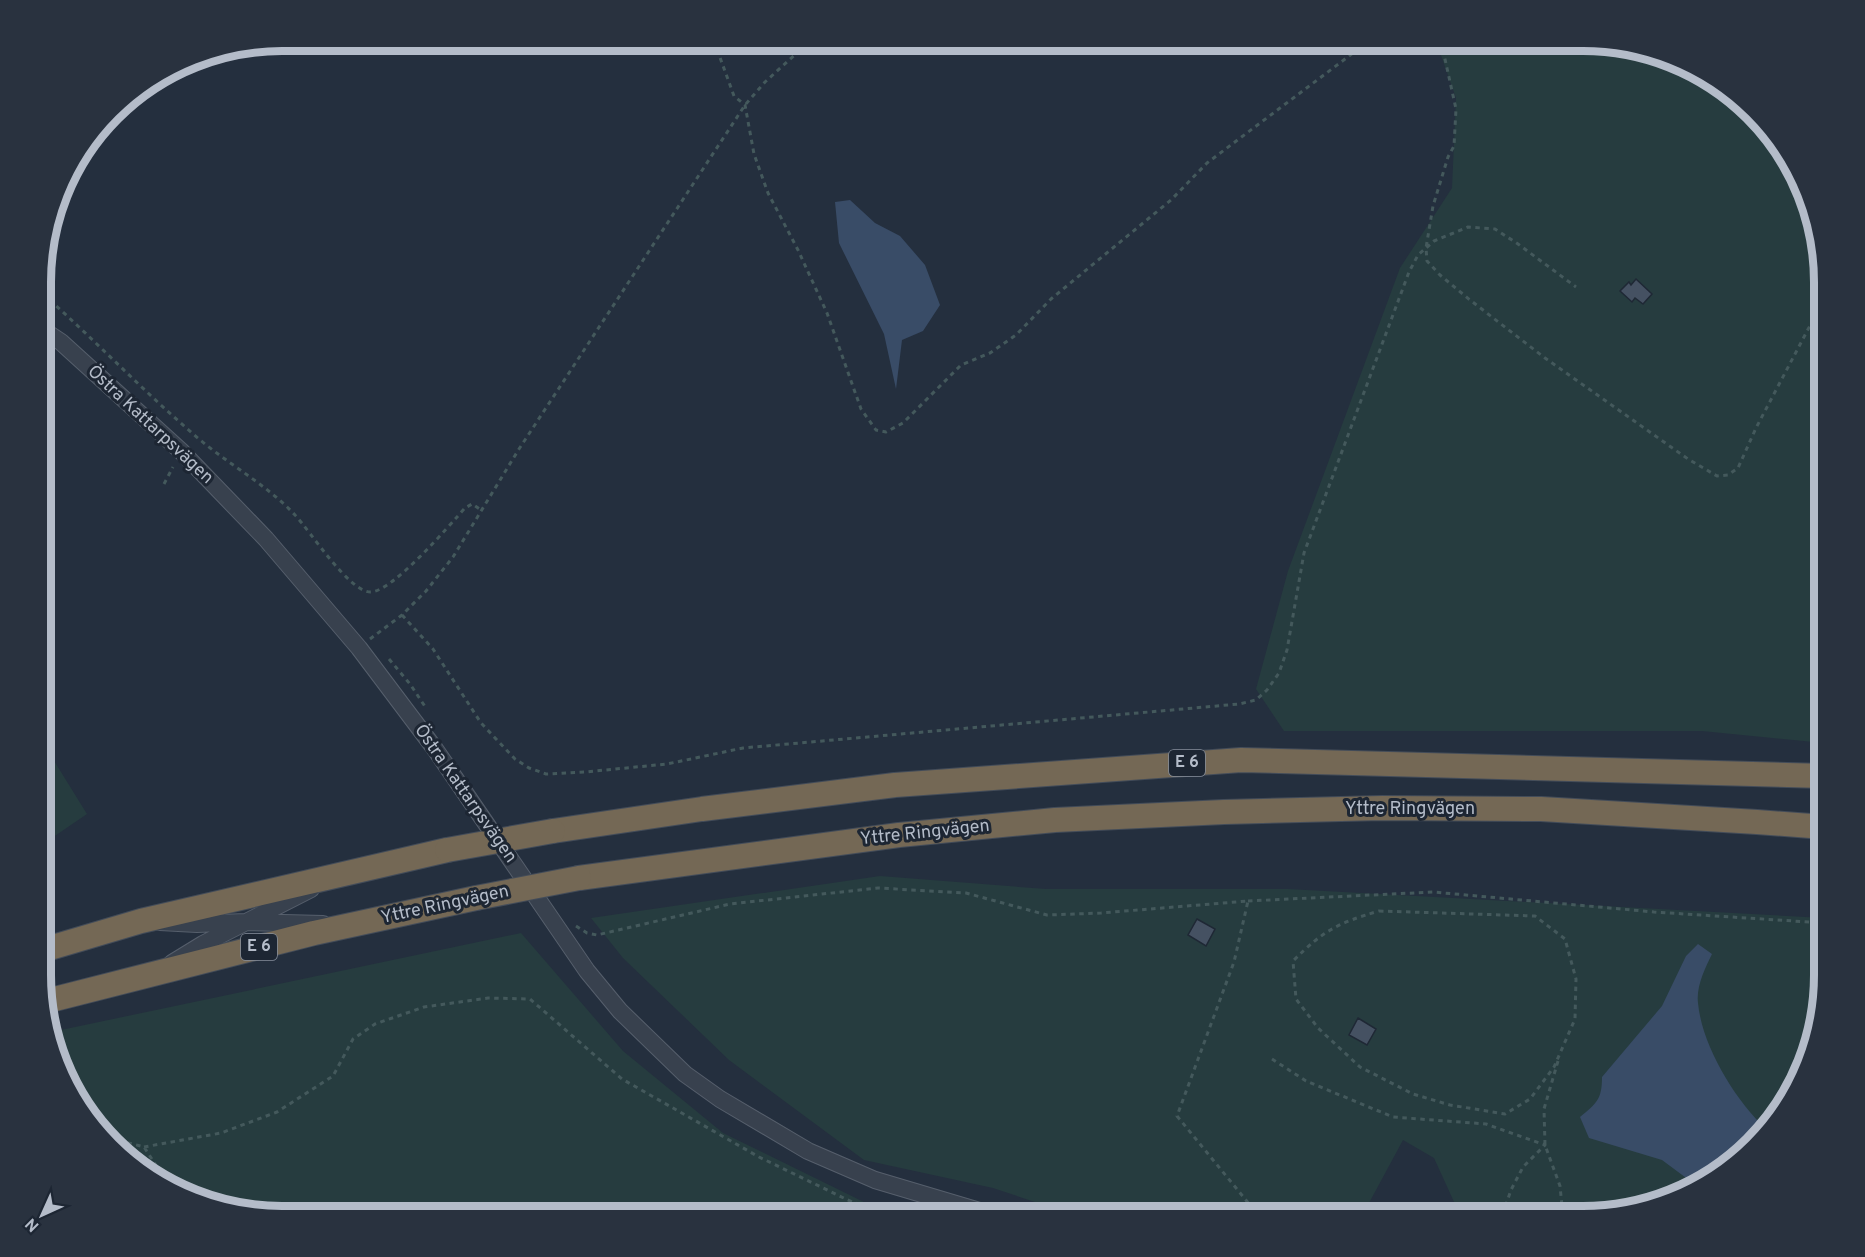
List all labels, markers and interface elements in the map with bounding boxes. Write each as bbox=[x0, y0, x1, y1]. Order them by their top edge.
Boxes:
street label: Östra Kattarpsvägen bbox=[82, 359, 219, 489]
street label: Östra Kattarpsvägen bbox=[408, 719, 523, 868]
road number: E 6 bbox=[1169, 750, 1205, 776]
street label: Yttre Ringvägen bbox=[1345, 798, 1475, 821]
street label: Yttre Ringvägen bbox=[859, 815, 991, 851]
street label: Yttre Ringvägen bbox=[379, 880, 511, 930]
road number: E 6 bbox=[241, 934, 277, 960]
north arrow bbox=[12, 1185, 72, 1245]
text: N bbox=[22, 1213, 44, 1235]

